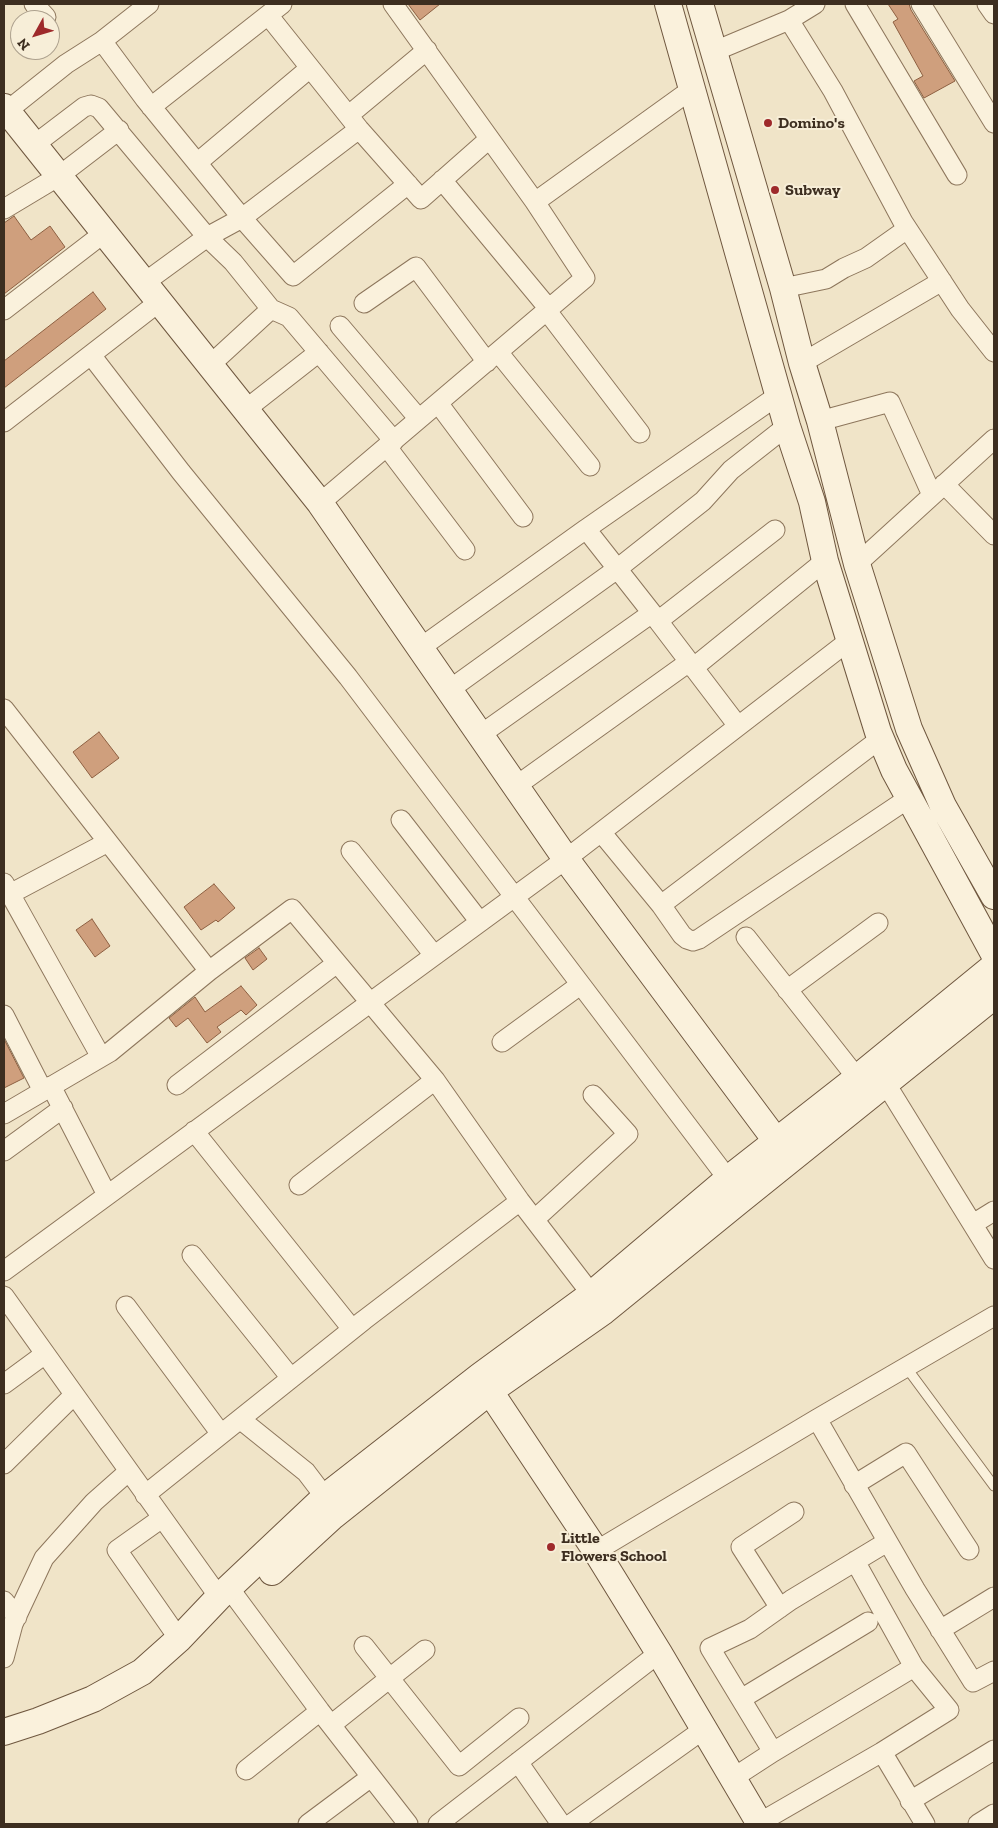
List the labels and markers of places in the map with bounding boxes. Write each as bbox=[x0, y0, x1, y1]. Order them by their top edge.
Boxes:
place label: Domino's bbox=[778, 113, 845, 133]
marker: Domino's bbox=[762, 117, 774, 129]
place label: Subway bbox=[785, 180, 840, 200]
marker: Subway bbox=[769, 184, 781, 196]
place label: Little Flowers School bbox=[561, 1528, 667, 1566]
marker: Little Flowers School bbox=[545, 1541, 557, 1553]

